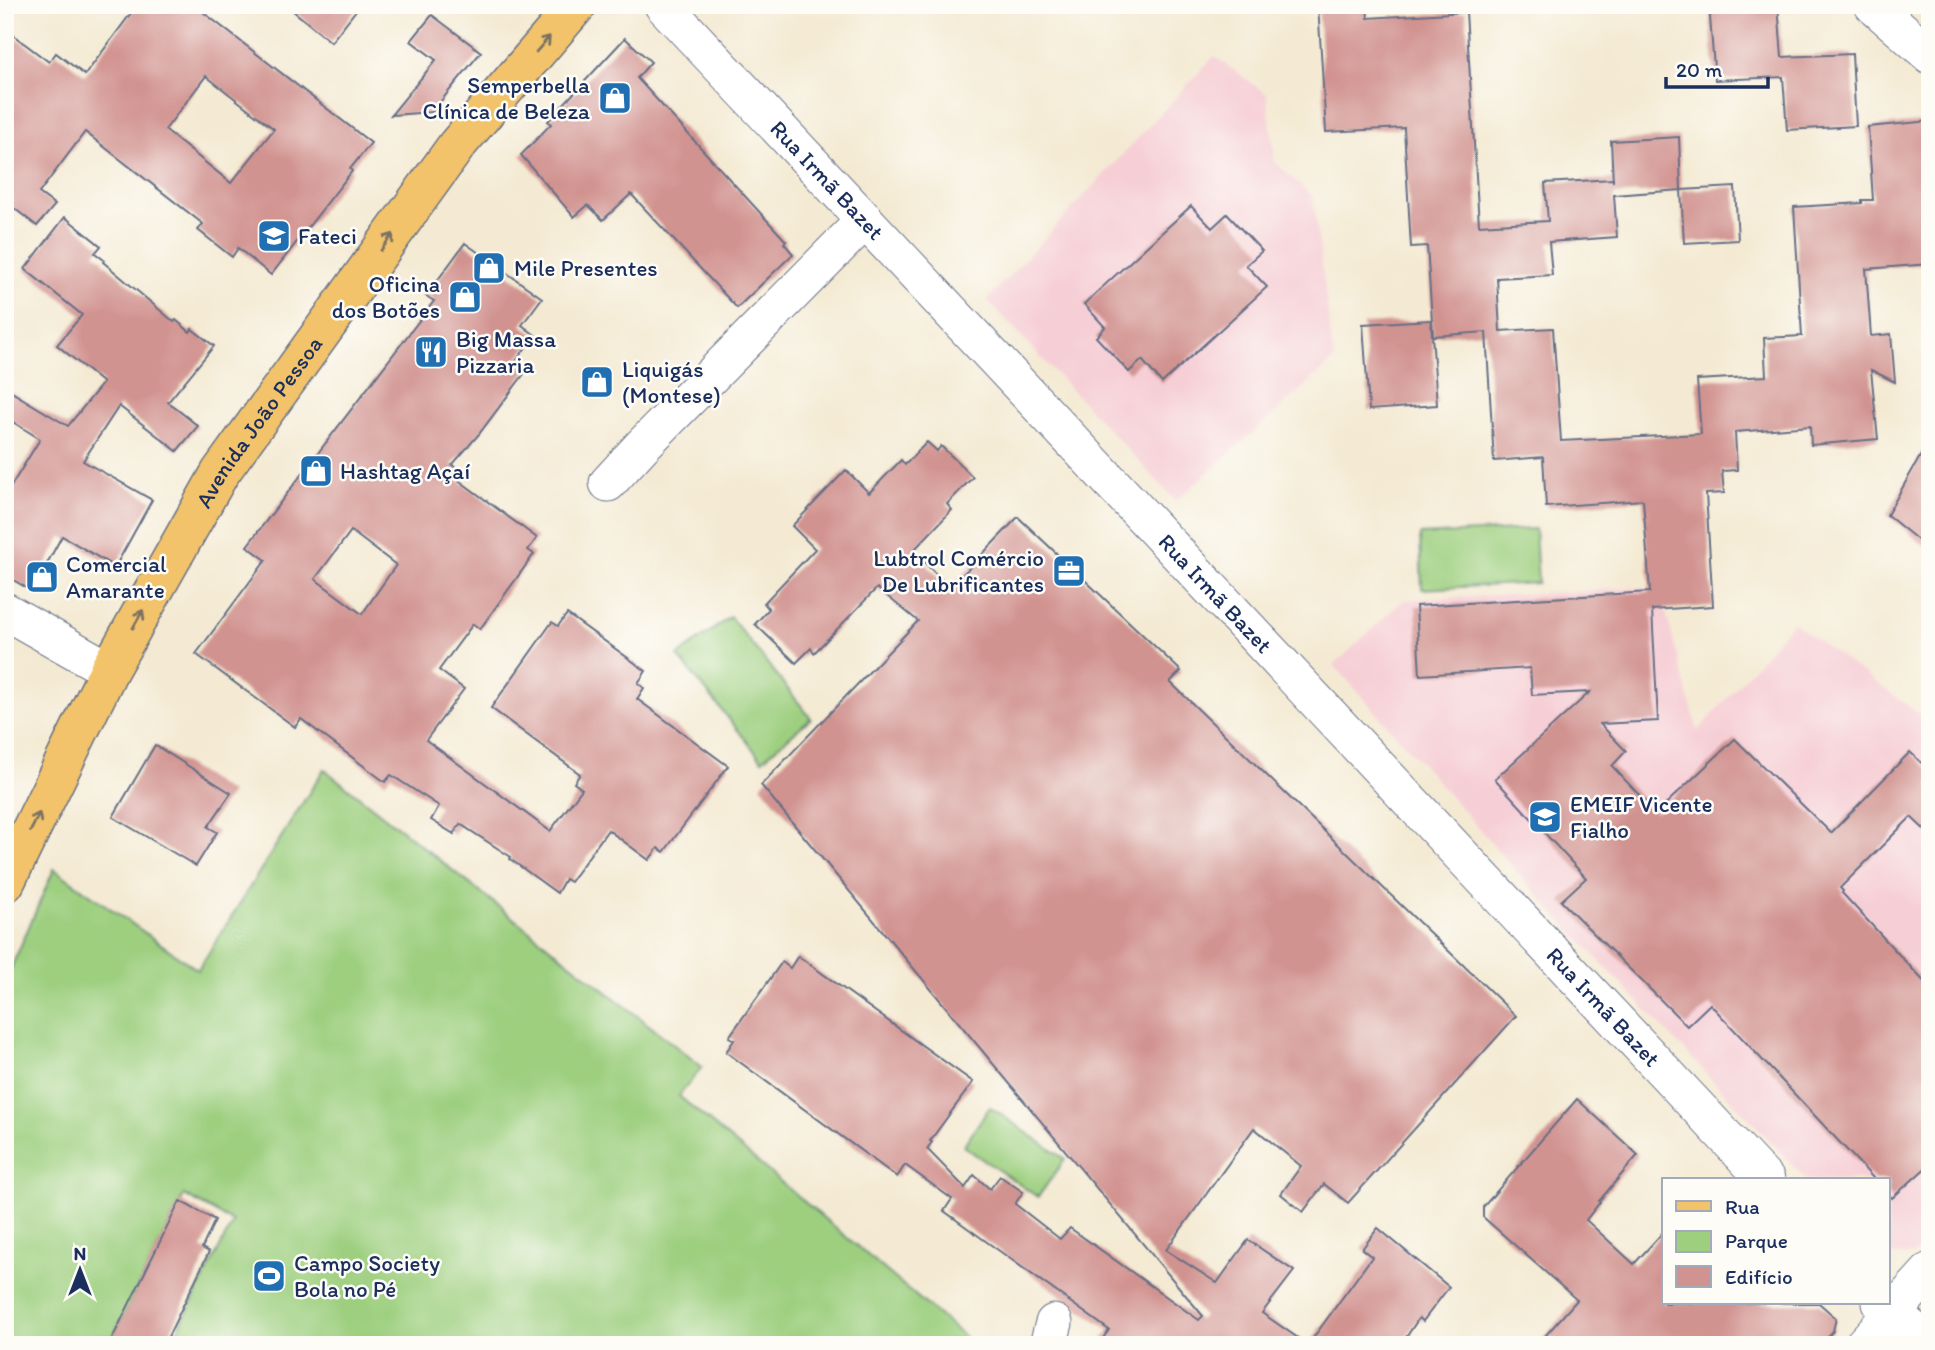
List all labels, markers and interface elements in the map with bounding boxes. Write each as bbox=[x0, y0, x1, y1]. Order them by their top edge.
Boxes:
one-way arrow bbox=[535, 35, 551, 53]
scale bar bbox=[1666, 46, 1767, 90]
text: 20 m bbox=[1676, 57, 1723, 82]
place label: Semperbella Clínica de Beleza bbox=[423, 71, 590, 125]
shop icon: Semperbella Clínica de Beleza bbox=[596, 79, 634, 117]
street label: Rua Irmã Bazet bbox=[764, 114, 890, 246]
school or university icon: Fateci bbox=[255, 217, 293, 255]
place label: Fateci bbox=[298, 222, 357, 250]
one-way arrow bbox=[380, 233, 394, 252]
shop icon: Mile Presentes bbox=[470, 249, 508, 287]
place label: Mile Presentes bbox=[514, 254, 658, 282]
place label: Oficina dos Botões bbox=[332, 270, 440, 324]
shop icon: Oficina dos Botões bbox=[446, 278, 484, 316]
place label: Big Massa Pizzaria bbox=[456, 325, 556, 379]
street label: Avenida João Pessoa bbox=[189, 331, 328, 513]
restaurant icon: Big Massa Pizzaria bbox=[412, 333, 450, 371]
place label: Liquigás (Montese) bbox=[622, 355, 721, 409]
shop icon: Liquigás (Montese) bbox=[578, 363, 616, 401]
shop icon: Hashtag Açaí bbox=[297, 452, 335, 490]
place label: Hashtag Açaí bbox=[340, 457, 470, 485]
street label: Rua Irmã Bazet bbox=[1153, 528, 1278, 659]
place label: Lubtrol Comércio De Lubrificantes bbox=[873, 544, 1044, 598]
place label: Comercial Amarante bbox=[66, 550, 167, 604]
office icon: Lubtrol Comércio De Lubrificantes bbox=[1050, 552, 1088, 590]
shop icon: Comercial Amarante bbox=[23, 558, 61, 596]
one-way arrow bbox=[131, 609, 145, 629]
place label: EMEIF Vicente Fialho bbox=[1570, 790, 1712, 844]
school or university icon: EMEIF Vicente Fialho bbox=[1526, 798, 1564, 836]
one-way arrow bbox=[29, 812, 42, 833]
street label: Rua Irmã Bazet bbox=[1541, 941, 1666, 1072]
legend bbox=[1662, 1178, 1890, 1304]
text: Rua bbox=[1725, 1194, 1760, 1219]
text: Parque bbox=[1725, 1228, 1788, 1253]
north arrow bbox=[46, 1234, 116, 1304]
text: N bbox=[74, 1242, 86, 1265]
place label: Campo Society Bola no Pé bbox=[294, 1249, 440, 1303]
sports icon: Campo Society Bola no Pé bbox=[250, 1257, 288, 1295]
text: Edifício bbox=[1725, 1264, 1793, 1289]

